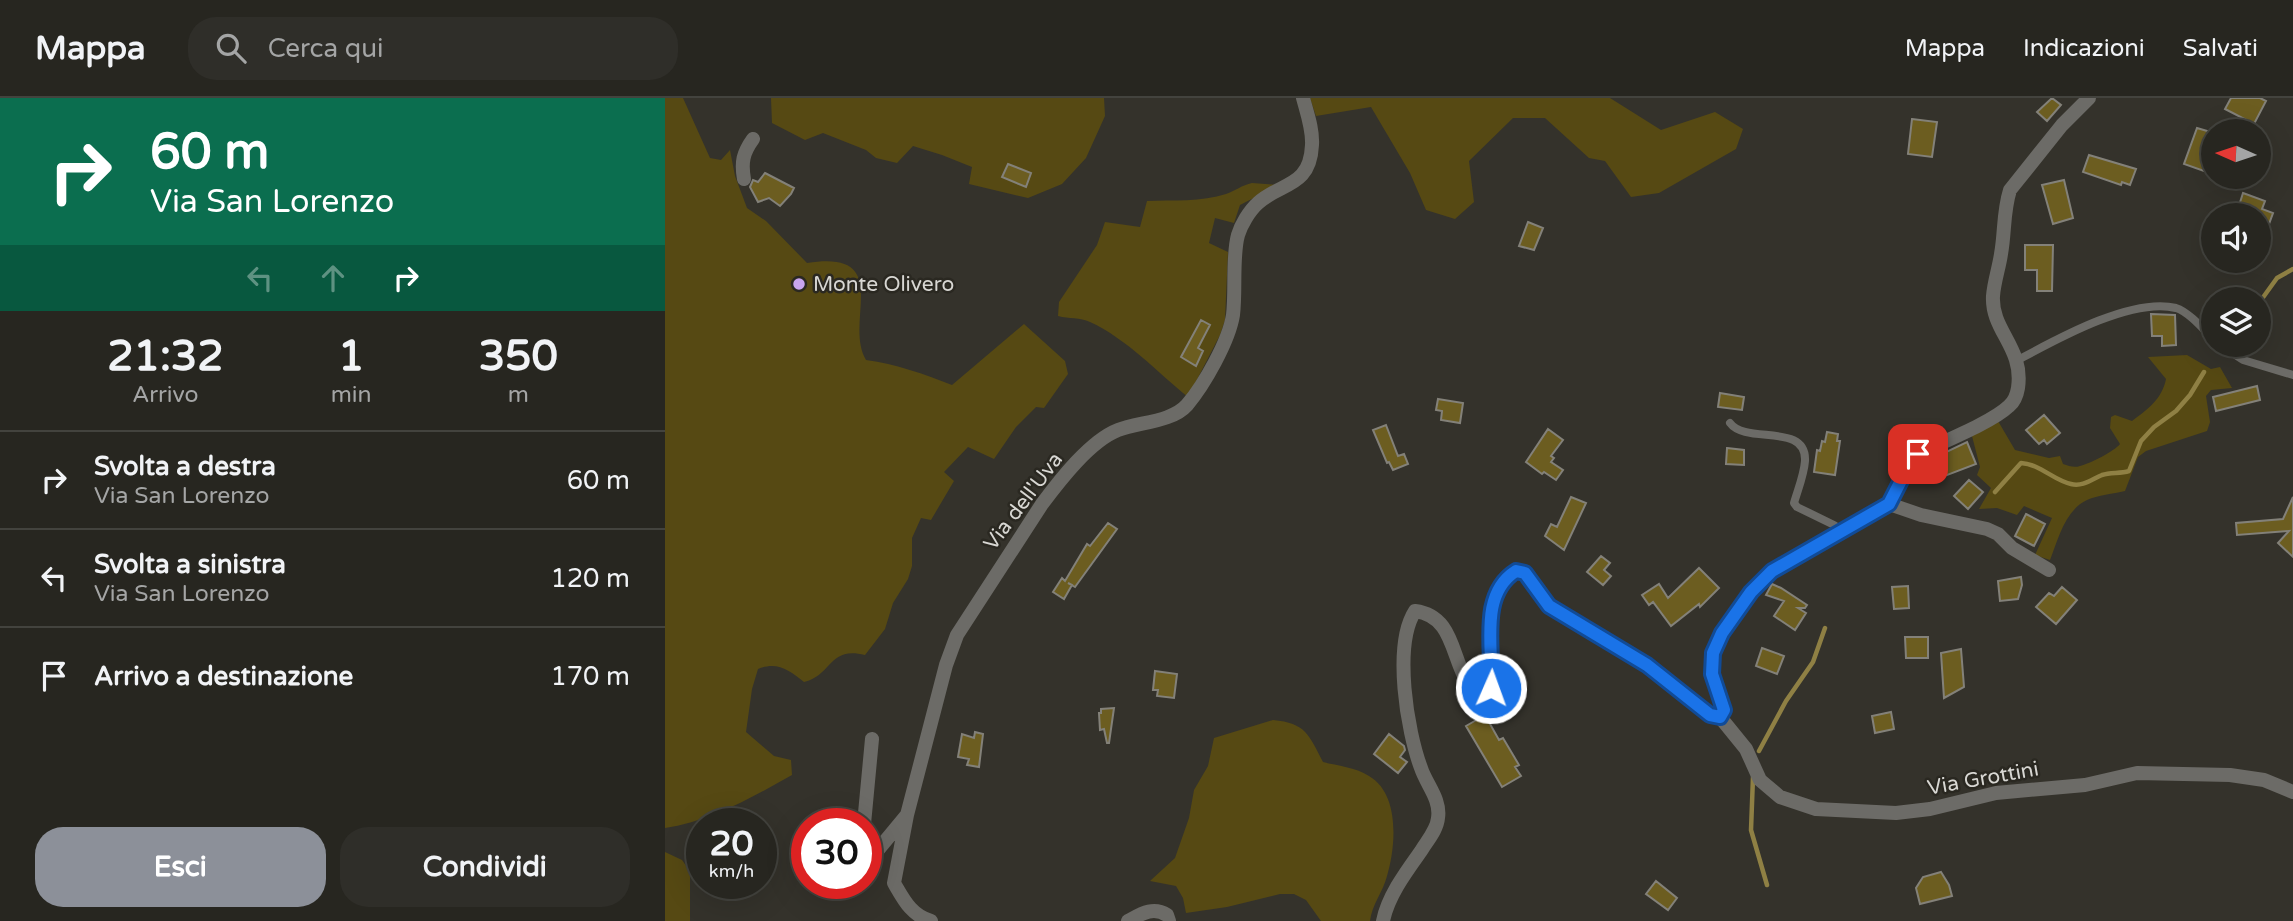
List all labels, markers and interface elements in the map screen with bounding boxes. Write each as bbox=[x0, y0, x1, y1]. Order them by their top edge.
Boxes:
search box bbox=[188, 17, 678, 80]
text: Mappa bbox=[35, 29, 146, 68]
icon: search bbox=[212, 29, 250, 67]
text: Cerca qui bbox=[268, 33, 384, 64]
text: Mappa bbox=[1905, 34, 1985, 63]
text: Indicazioni bbox=[2023, 34, 2145, 63]
text: Salvati bbox=[2183, 34, 2258, 63]
north arrow bbox=[2201, 119, 2271, 189]
map controls bbox=[2201, 119, 2271, 357]
text: 60 m bbox=[150, 123, 269, 182]
icon: right bbox=[35, 126, 126, 217]
text: Via San Lorenzo bbox=[150, 183, 394, 221]
button: sound bbox=[2201, 203, 2271, 273]
icon: left bbox=[241, 259, 279, 297]
icon: ahead bbox=[314, 259, 352, 297]
icon: right bbox=[387, 259, 425, 297]
place label: Monte Olivero bbox=[813, 272, 954, 297]
marker: Monte Olivero bbox=[791, 276, 807, 292]
button: layers bbox=[2201, 287, 2271, 357]
text: 21:32 bbox=[107, 331, 224, 382]
text: 1 bbox=[338, 331, 364, 382]
text: 350 bbox=[479, 331, 558, 382]
text: Arrivo bbox=[132, 381, 199, 409]
text: min bbox=[331, 381, 372, 409]
text: m bbox=[508, 381, 529, 409]
pin bbox=[1888, 424, 1948, 484]
icon: arrive bbox=[1899, 435, 1937, 473]
street label: Via dell'Uva bbox=[979, 448, 1068, 555]
text: Svolta a destra bbox=[94, 451, 276, 482]
icon: right bbox=[35, 461, 73, 499]
text: 60 m bbox=[567, 465, 630, 496]
text: Via San Lorenzo bbox=[94, 482, 270, 510]
text: Svolta a sinistra bbox=[94, 549, 286, 580]
icon: left bbox=[35, 559, 73, 597]
text: 120 m bbox=[550, 563, 630, 594]
text: Via San Lorenzo bbox=[94, 580, 270, 608]
position arrow bbox=[1454, 651, 1528, 725]
icon: arrive bbox=[35, 657, 73, 695]
text: Arrivo a destinazione bbox=[94, 661, 353, 692]
text: 170 m bbox=[550, 661, 630, 692]
street label: Via Grottini bbox=[1926, 756, 2041, 801]
speed limit sign: 30 bbox=[791, 808, 882, 899]
text: 20 bbox=[710, 823, 753, 865]
button: Esci bbox=[35, 827, 326, 907]
button: Condividi bbox=[340, 827, 630, 907]
text: km/h bbox=[709, 860, 754, 882]

